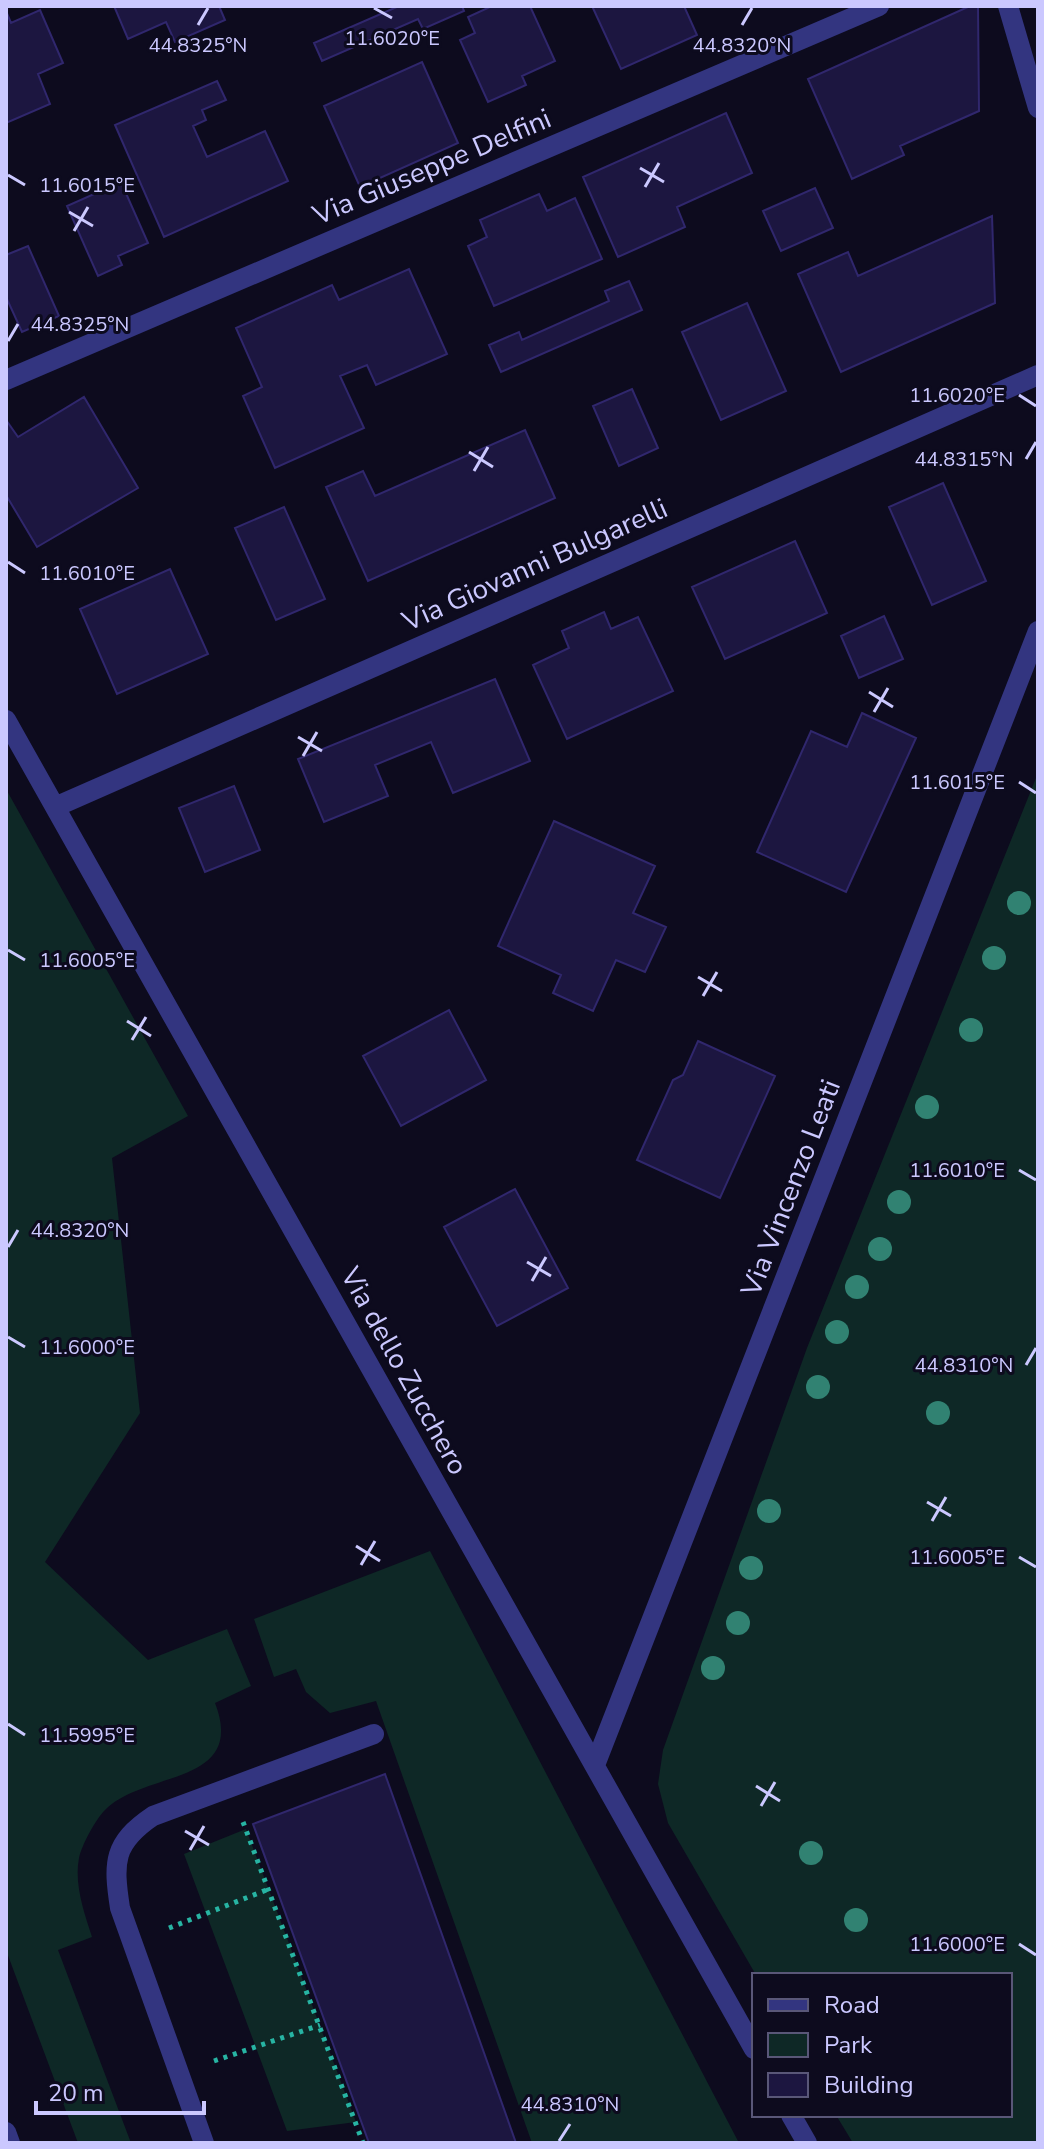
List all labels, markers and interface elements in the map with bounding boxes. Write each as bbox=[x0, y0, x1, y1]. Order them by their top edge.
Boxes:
text: 11.6020°E bbox=[344, 25, 440, 52]
text: 44.8325°N bbox=[149, 32, 247, 59]
text: 44.8320°N bbox=[693, 32, 791, 59]
street label: Via Giuseppe Delfini bbox=[306, 100, 557, 235]
text: 11.6015°E bbox=[39, 172, 135, 199]
text: 44.8325°N bbox=[31, 311, 129, 338]
text: 11.6020°E bbox=[909, 382, 1005, 409]
text: 44.8315°N bbox=[915, 446, 1013, 473]
street label: Via Giovanni Bulgarelli bbox=[396, 489, 674, 641]
text: 11.6010°E bbox=[39, 560, 135, 587]
text: 11.6015°E bbox=[909, 769, 1005, 796]
text: 11.6005°E bbox=[39, 947, 135, 974]
street label: Via Vincenzo Leati bbox=[732, 1074, 850, 1303]
text: 11.6010°E bbox=[909, 1157, 1005, 1184]
text: 44.8320°N bbox=[31, 1217, 129, 1244]
street label: Via dello Zucchero bbox=[331, 1259, 477, 1482]
text: 11.6000°E bbox=[39, 1334, 135, 1361]
text: 44.8310°N bbox=[915, 1352, 1013, 1379]
text: 11.6005°E bbox=[909, 1544, 1005, 1571]
text: 11.5995°E bbox=[39, 1722, 135, 1749]
text: 11.6000°E bbox=[909, 1931, 1005, 1958]
legend bbox=[752, 1973, 1012, 2117]
text: Road bbox=[824, 1989, 880, 2021]
text: Park bbox=[824, 2029, 873, 2061]
scale bar bbox=[36, 2065, 204, 2115]
text: Building bbox=[824, 2069, 914, 2101]
text: 20 m bbox=[48, 2077, 104, 2109]
text: 44.8310°N bbox=[521, 2091, 619, 2118]

